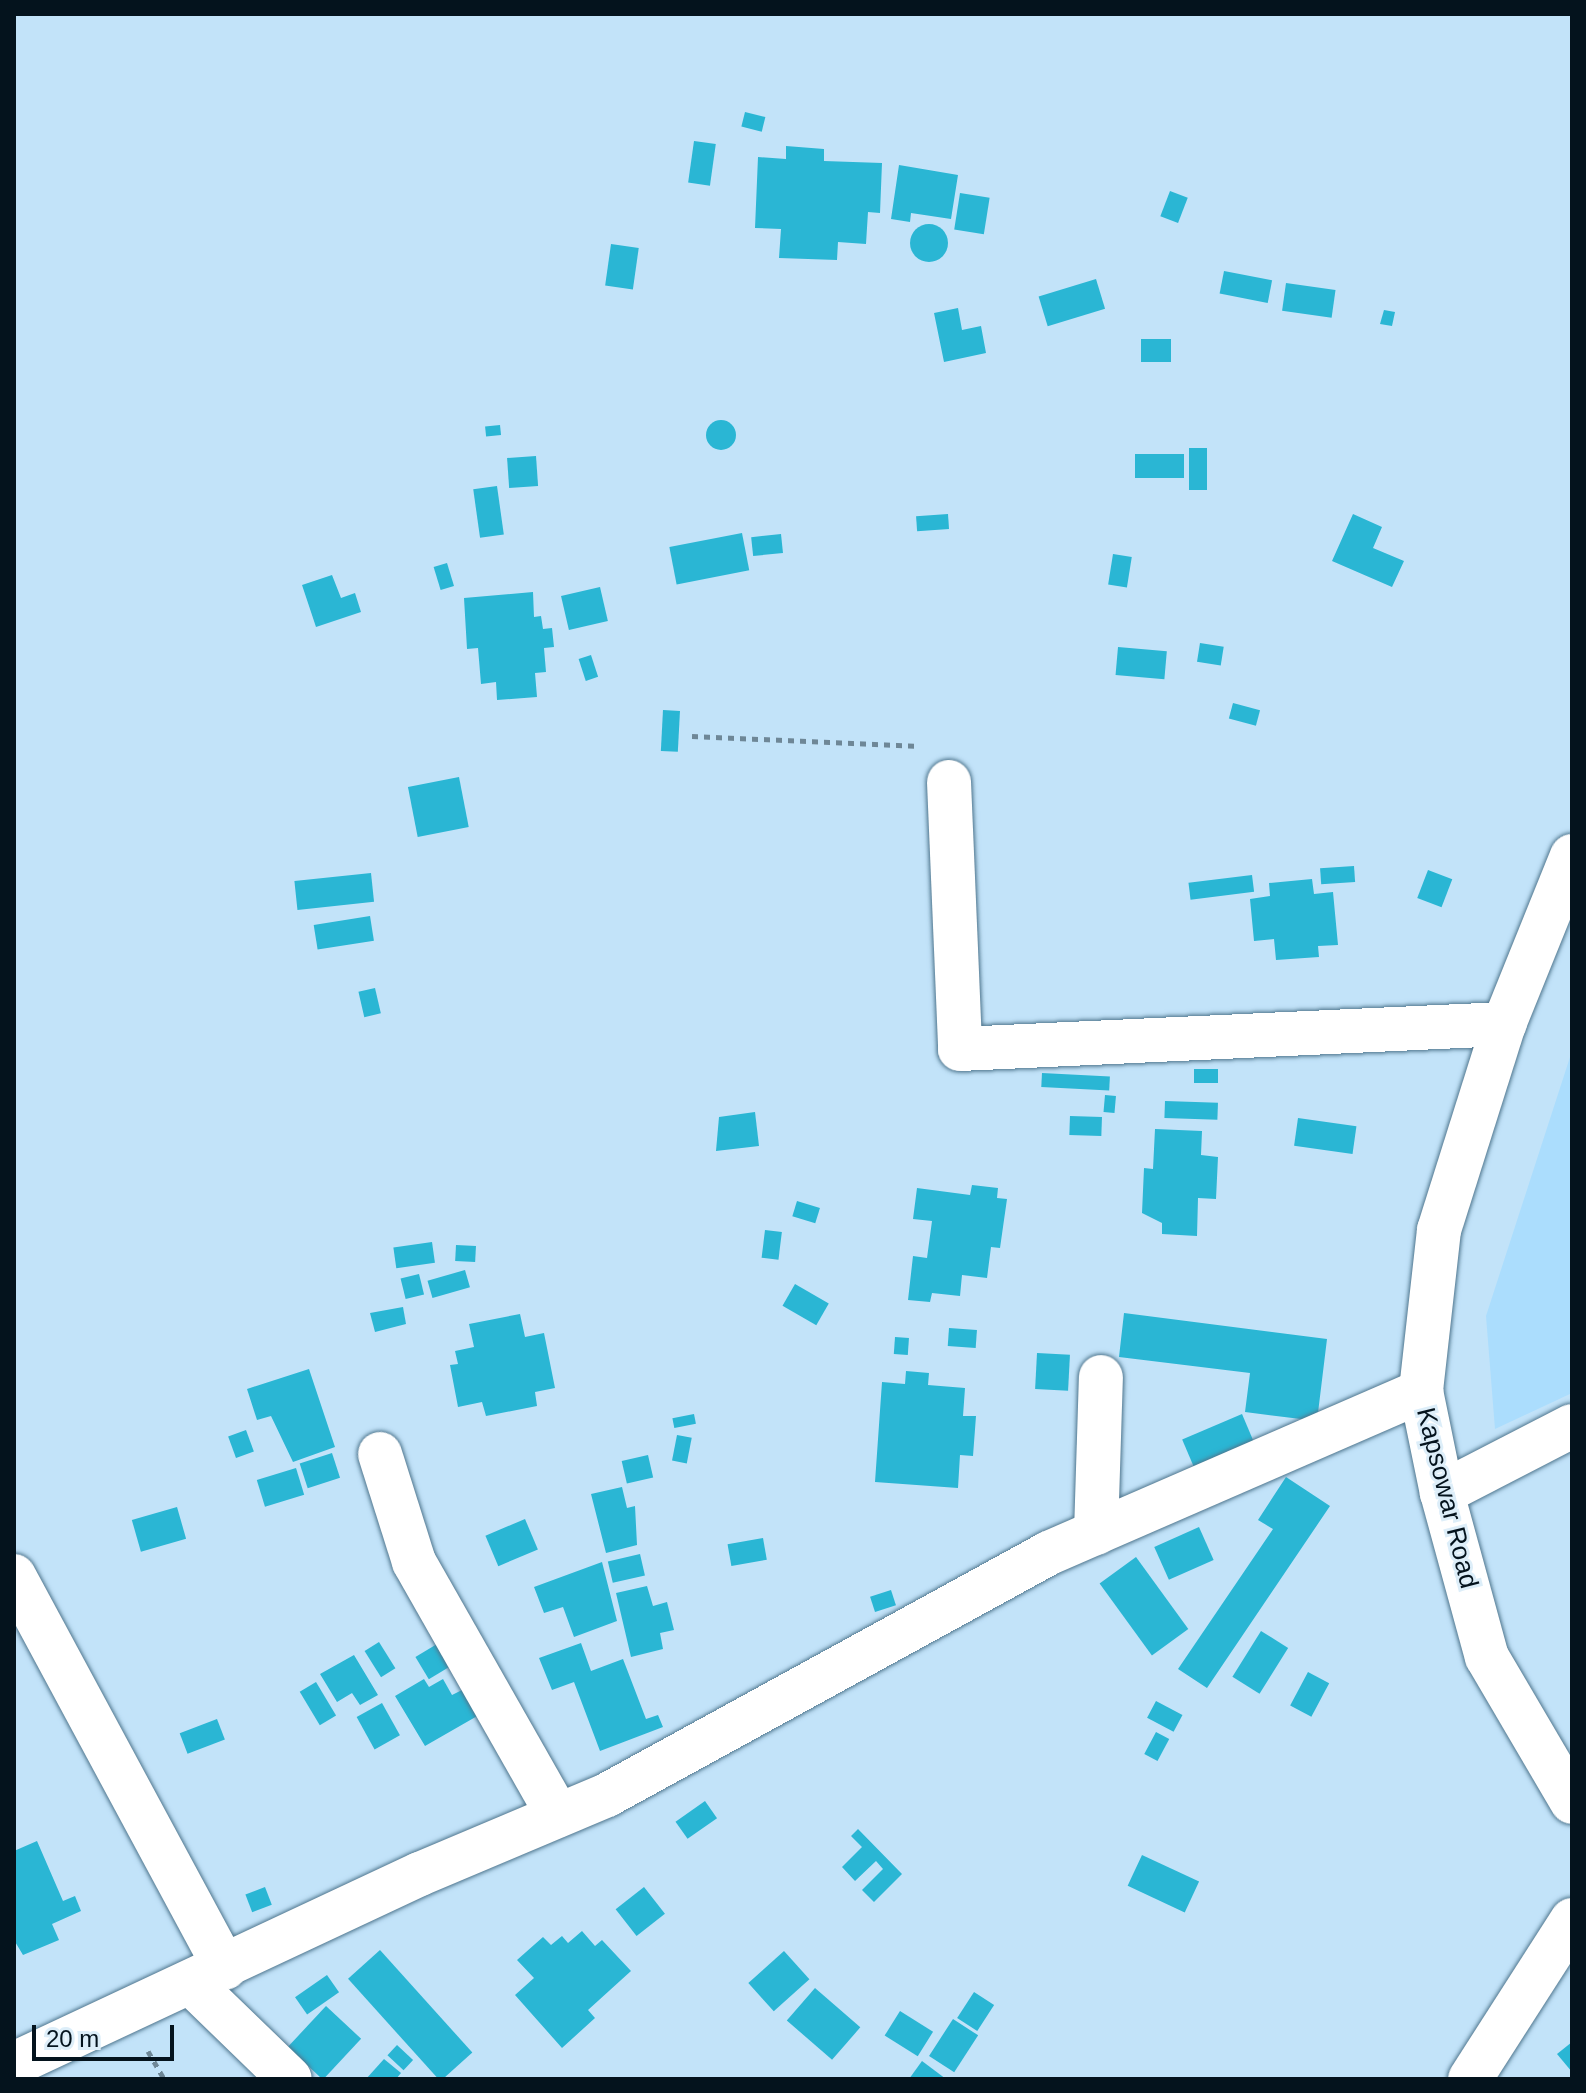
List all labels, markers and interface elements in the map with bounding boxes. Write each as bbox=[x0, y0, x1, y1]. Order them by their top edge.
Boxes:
street label: Kapsowar Road bbox=[1409, 1404, 1485, 1592]
scale bar bbox=[36, 2009, 178, 2059]
text: 20 m bbox=[46, 2025, 99, 2052]

